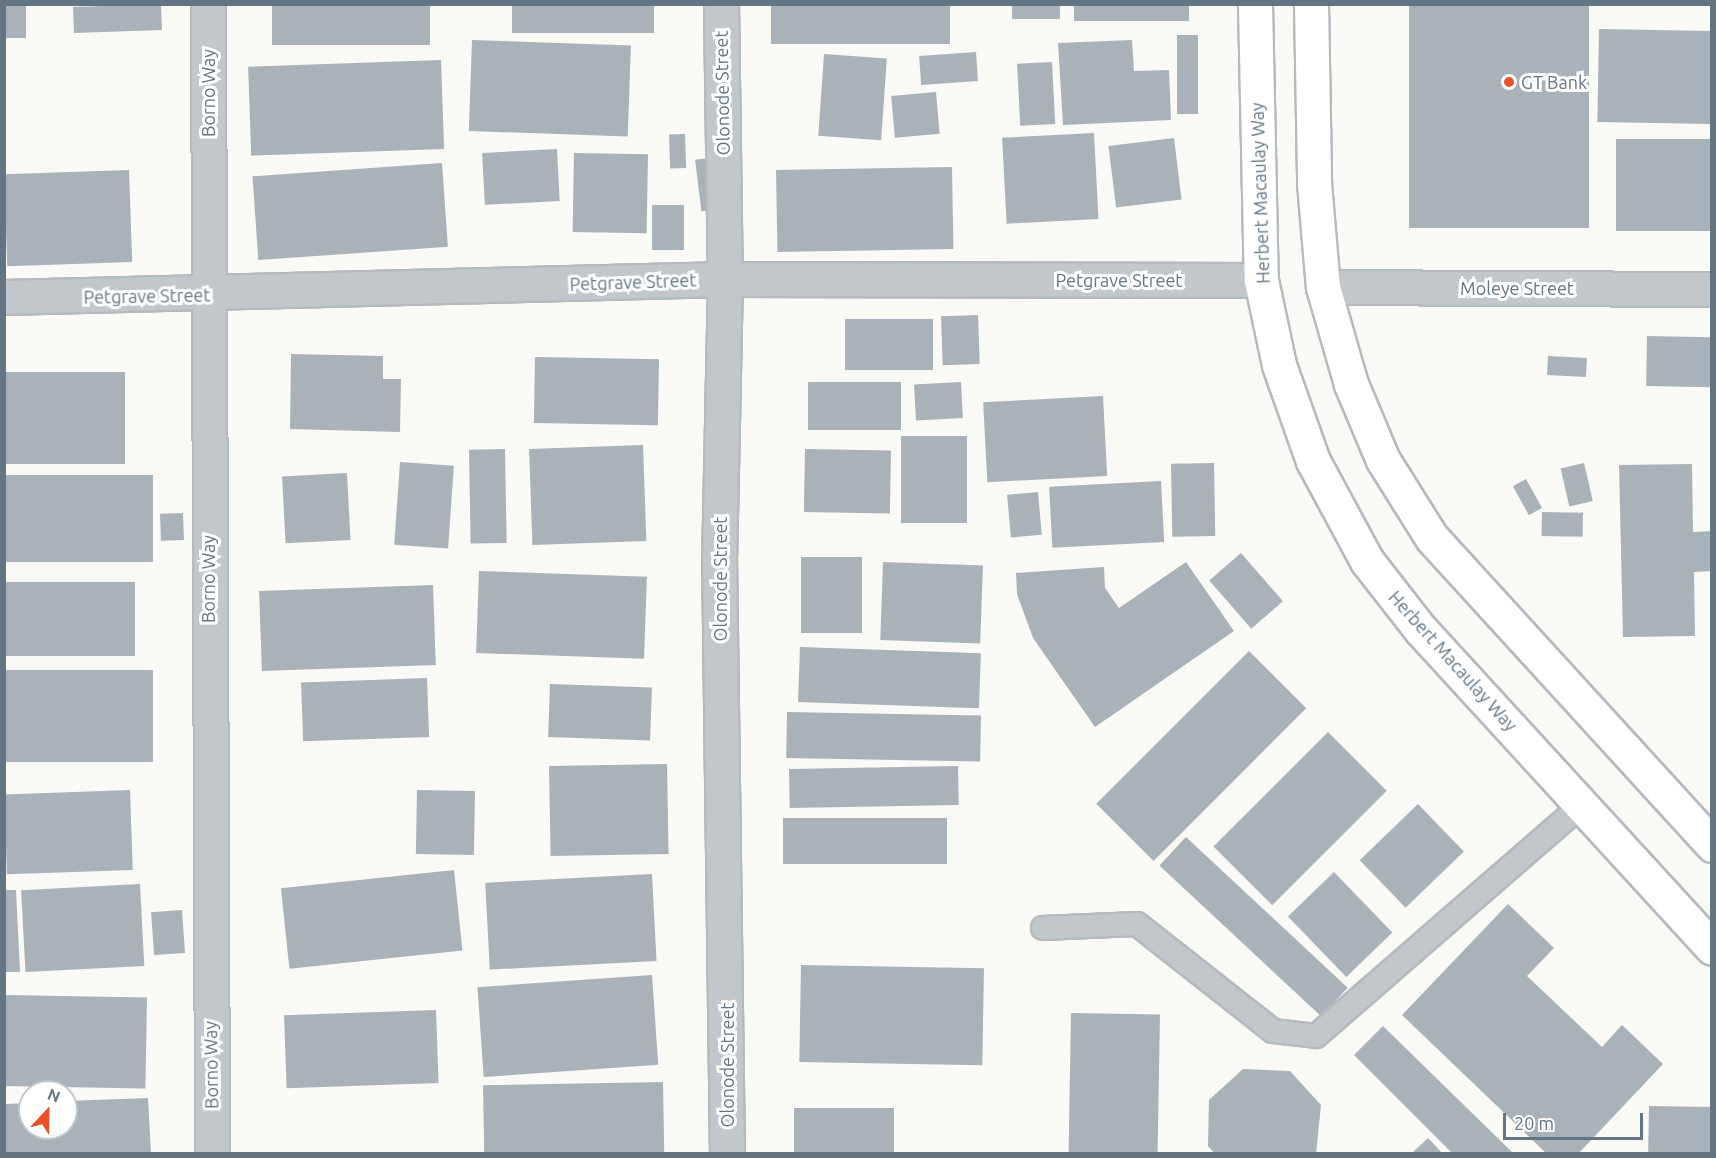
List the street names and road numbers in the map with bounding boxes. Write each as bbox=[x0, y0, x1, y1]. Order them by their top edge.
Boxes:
street label: Olonode Street bbox=[710, 30, 734, 156]
street label: Borno Way bbox=[197, 49, 219, 137]
street label: Herbert Macaulay Way bbox=[1246, 102, 1274, 284]
street label: Petgrave Street bbox=[569, 269, 697, 295]
street label: Petgrave Street bbox=[1056, 269, 1182, 291]
street label: Moleye Street bbox=[1460, 277, 1574, 299]
street label: Petgrave Street bbox=[83, 284, 211, 308]
street label: Olonode Street bbox=[709, 517, 731, 641]
street label: Borno Way bbox=[197, 535, 219, 623]
street label: Herbert Macaulay Way bbox=[1384, 586, 1522, 736]
street label: Olonode Street bbox=[716, 1003, 738, 1127]
street label: Borno Way bbox=[199, 1021, 223, 1109]

